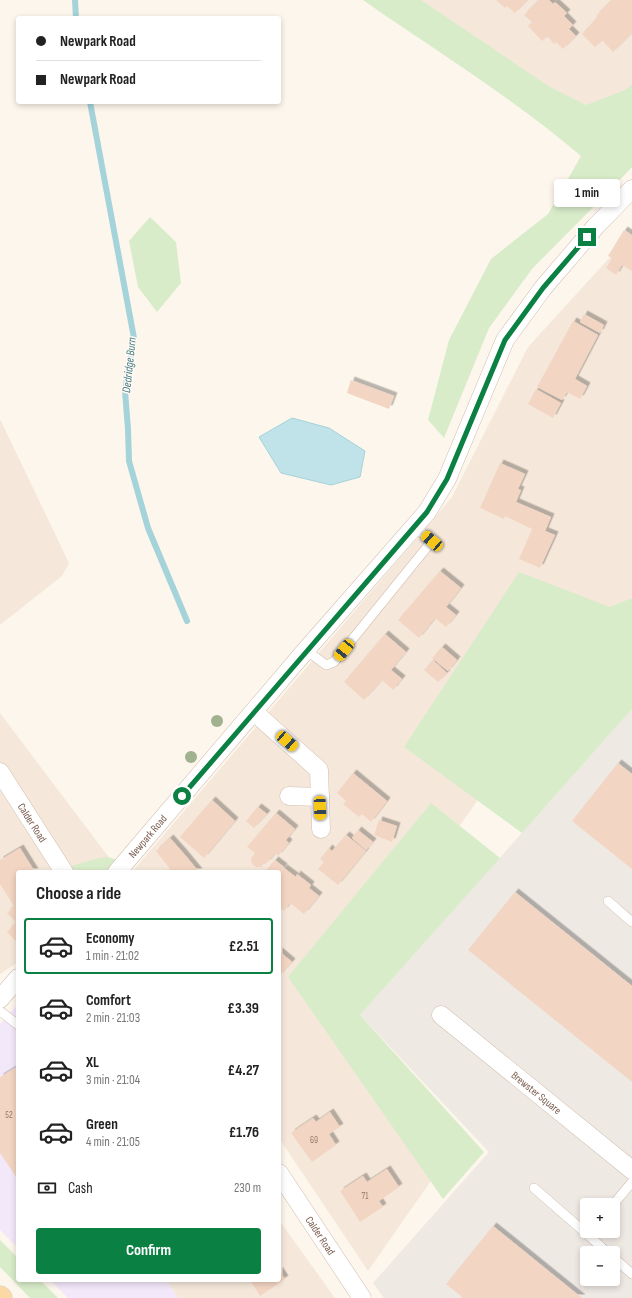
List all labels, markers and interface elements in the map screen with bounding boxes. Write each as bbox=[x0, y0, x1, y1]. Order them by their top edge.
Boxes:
text: Newpark Road bbox=[60, 32, 136, 51]
text: Newpark Road bbox=[60, 70, 136, 89]
callout: 1 min bbox=[554, 179, 620, 207]
text: 1 min bbox=[575, 185, 599, 201]
route end bbox=[578, 228, 596, 246]
water label: Dedridge Burn bbox=[119, 337, 140, 394]
car bbox=[419, 529, 445, 553]
car bbox=[332, 637, 356, 663]
car bbox=[274, 729, 300, 753]
route start bbox=[173, 787, 191, 805]
car bbox=[314, 796, 326, 820]
street label: Calder Road bbox=[15, 801, 49, 845]
street label: Newpark Road bbox=[126, 812, 170, 861]
text: Choose a ride bbox=[36, 883, 121, 904]
icon: car bbox=[38, 928, 74, 964]
text: Economy bbox=[86, 929, 135, 948]
text: £2.51 bbox=[229, 937, 259, 956]
text: 1 min · 21:02 bbox=[86, 948, 139, 964]
icon: car bbox=[38, 990, 74, 1026]
text: Comfort bbox=[86, 991, 131, 1010]
text: £3.39 bbox=[227, 999, 259, 1018]
text: 2 min · 21:03 bbox=[86, 1010, 140, 1026]
icon: car bbox=[38, 1052, 74, 1088]
text: XL bbox=[86, 1053, 99, 1072]
text: £4.27 bbox=[228, 1061, 259, 1080]
street label: Brewster Square bbox=[509, 1069, 564, 1117]
text: 3 min · 21:04 bbox=[86, 1072, 140, 1088]
house number: 52 bbox=[5, 1110, 13, 1121]
icon: car bbox=[38, 1114, 74, 1150]
text: Green bbox=[86, 1115, 118, 1134]
text: £1.76 bbox=[229, 1123, 259, 1142]
text: 4 min · 21:05 bbox=[86, 1134, 140, 1150]
house number: 69 bbox=[310, 1135, 318, 1146]
icon: cash bbox=[36, 1177, 58, 1199]
text: Cash bbox=[68, 1179, 93, 1198]
text: 230 m bbox=[234, 1180, 261, 1196]
house number: 71 bbox=[362, 1191, 369, 1202]
map controls bbox=[580, 1198, 620, 1286]
button: + bbox=[580, 1198, 620, 1238]
street label: Calder Road bbox=[303, 1214, 338, 1258]
button: Confirm bbox=[36, 1228, 261, 1274]
button: − bbox=[580, 1246, 620, 1286]

